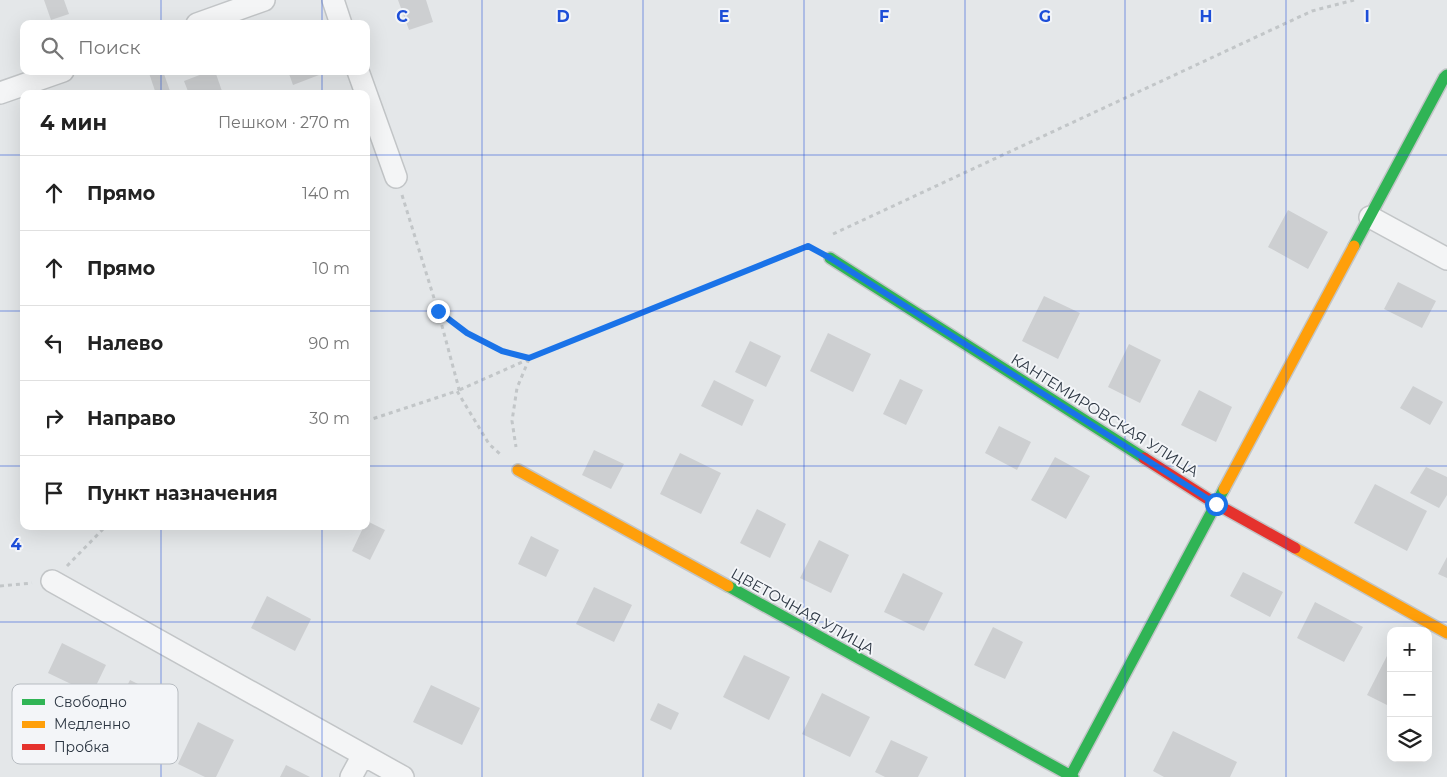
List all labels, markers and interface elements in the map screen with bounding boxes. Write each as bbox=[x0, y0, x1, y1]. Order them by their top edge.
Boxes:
text: C bbox=[396, 7, 408, 26]
text: D bbox=[556, 7, 570, 26]
text: E bbox=[719, 7, 729, 26]
text: F bbox=[879, 7, 889, 26]
text: G bbox=[1039, 7, 1051, 26]
text: H bbox=[1200, 7, 1212, 26]
text: I bbox=[1364, 7, 1370, 26]
search box bbox=[20, 20, 370, 75]
icon: search bbox=[38, 34, 66, 62]
text: Поиск bbox=[78, 36, 141, 59]
text: 4 мин bbox=[40, 110, 107, 135]
text: Пешком · 270 m bbox=[218, 113, 350, 132]
icon: ahead bbox=[40, 179, 68, 207]
text: Прямо bbox=[87, 182, 155, 205]
text: 140 m bbox=[302, 184, 350, 203]
icon: ahead bbox=[40, 254, 68, 282]
text: Прямо bbox=[87, 257, 155, 280]
text: 10 m bbox=[312, 259, 350, 278]
route end bbox=[427, 300, 450, 323]
icon: left bbox=[40, 329, 68, 357]
text: Налево bbox=[87, 332, 163, 355]
text: 90 m bbox=[308, 334, 350, 353]
street label: КАНТЕМИРОВСКАЯ УЛИЦА bbox=[1008, 349, 1202, 481]
icon: right bbox=[40, 404, 68, 432]
text: Направо bbox=[87, 407, 176, 430]
text: 30 m bbox=[309, 409, 350, 428]
icon: arrive bbox=[40, 479, 68, 507]
text: Пункт назначения bbox=[87, 482, 278, 505]
route start bbox=[1205, 493, 1228, 516]
text: 4 bbox=[10, 535, 22, 554]
street label: ЦВЕТОЧНАЯ УЛИЦА bbox=[728, 564, 878, 658]
map controls bbox=[1387, 627, 1432, 762]
button: + bbox=[1387, 627, 1432, 672]
button: − bbox=[1387, 672, 1432, 717]
legend bbox=[12, 684, 178, 764]
text: Свободно bbox=[54, 693, 127, 711]
text: Медленно bbox=[54, 715, 130, 733]
button: layers bbox=[1387, 717, 1432, 762]
text: Пробка bbox=[54, 738, 109, 756]

